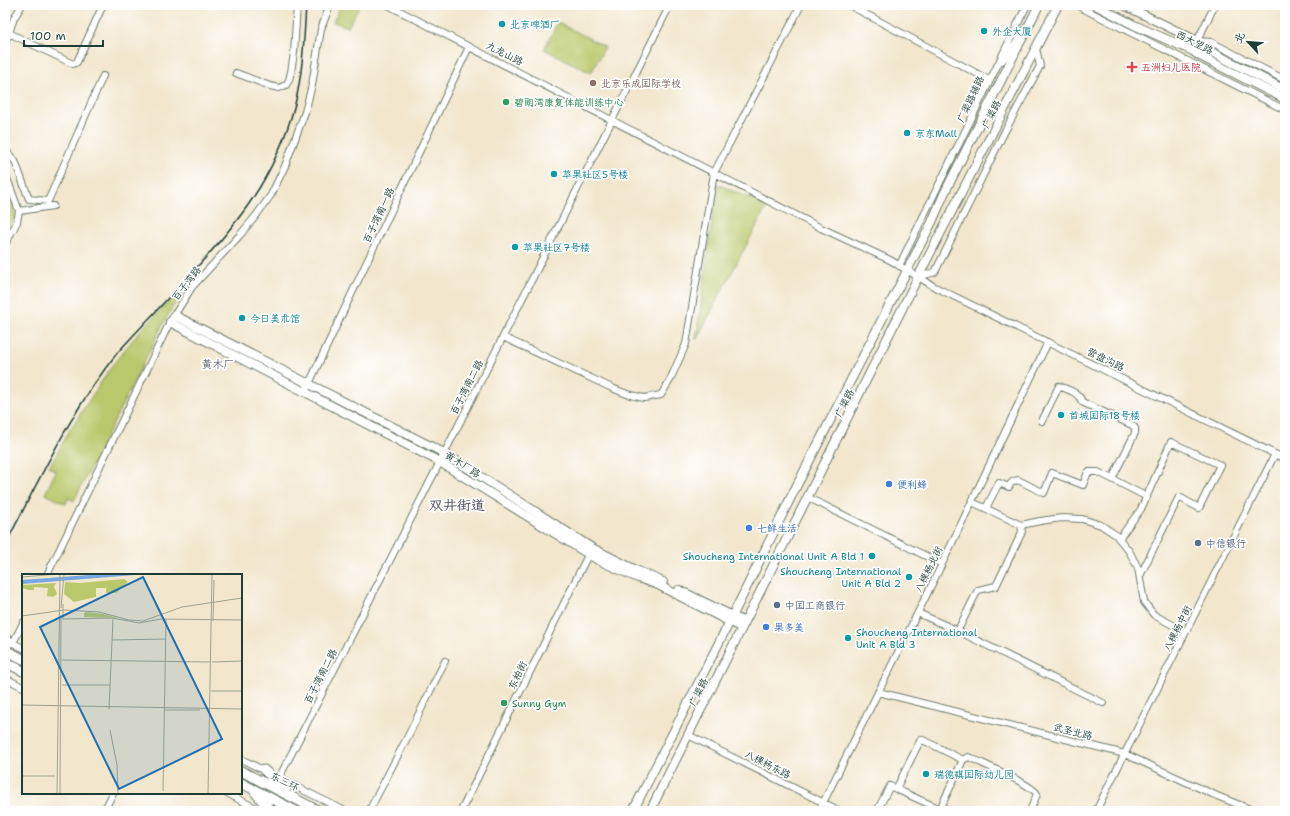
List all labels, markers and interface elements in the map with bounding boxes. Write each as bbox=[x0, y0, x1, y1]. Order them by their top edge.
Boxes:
place label: 北京啤酒厂 bbox=[510, 18, 560, 31]
marker: 北京啤酒厂 bbox=[497, 19, 507, 29]
scale bar bbox=[24, 22, 103, 48]
north arrow bbox=[1228, 22, 1268, 62]
place label: 外企大厦 bbox=[992, 25, 1032, 38]
marker: 外企大厦 bbox=[979, 26, 989, 36]
text: 100 m bbox=[30, 28, 66, 44]
street label: 西大望路 bbox=[1174, 28, 1216, 57]
text: 北 bbox=[1230, 30, 1249, 46]
street label: 九龙山路 bbox=[484, 39, 526, 68]
marker: 五洲妇儿医院 bbox=[1126, 61, 1138, 73]
place label: 五洲妇儿医院 bbox=[1141, 61, 1201, 74]
street label: 广渠路辅路 bbox=[954, 74, 987, 125]
place label: 北京乐成国际学校 bbox=[601, 77, 681, 90]
marker: 北京乐成国际学校 bbox=[588, 78, 598, 88]
place label: 碧朗湾康复体能训练中心 bbox=[514, 96, 624, 109]
marker: 碧朗湾康复体能训练中心 bbox=[501, 97, 511, 107]
street label: 广渠路 bbox=[979, 98, 1004, 131]
place label: 京东Mall bbox=[915, 127, 957, 140]
marker: 京东Mall bbox=[902, 128, 912, 138]
place label: 苹果社区5号楼 bbox=[562, 168, 628, 181]
marker: 苹果社区5号楼 bbox=[549, 169, 559, 179]
street label: 百子湾南一路 bbox=[360, 185, 397, 245]
place label: 苹果社区7号楼 bbox=[523, 241, 590, 254]
marker: 苹果社区7号楼 bbox=[510, 242, 520, 252]
street label: 百子湾路 bbox=[169, 264, 204, 303]
place label: 今日美术馆 bbox=[250, 312, 300, 325]
marker: 今日美术馆 bbox=[237, 313, 247, 323]
street label: 营盘沟路 bbox=[1085, 345, 1127, 374]
district label: 黄木厂 bbox=[202, 357, 235, 372]
street label: 百子湾南二路 bbox=[447, 358, 486, 417]
street label: 广渠路 bbox=[832, 387, 857, 420]
place label: 首城国际18号楼 bbox=[1069, 409, 1140, 422]
marker: 首城国际18号楼 bbox=[1056, 410, 1066, 420]
street label: 黄木厂路 bbox=[442, 448, 483, 481]
place label: 便利蜂 bbox=[897, 478, 927, 491]
marker: 便利蜂 bbox=[884, 479, 894, 489]
district label: 双井街道 bbox=[429, 496, 485, 514]
place label: 七鲜生活 bbox=[757, 522, 797, 535]
marker: 七鲜生活 bbox=[744, 523, 754, 533]
place label: 中信银行 bbox=[1206, 537, 1246, 550]
marker: 中信银行 bbox=[1193, 538, 1203, 548]
street label: 八棵杨北街 bbox=[912, 544, 945, 595]
place label: Shoucheng International Unit A Bld 1 bbox=[683, 550, 864, 563]
marker: Shoucheng International Unit A Bld 1 bbox=[867, 551, 877, 561]
place label: Shoucheng International Unit A Bld 2 bbox=[780, 565, 901, 590]
marker: Shoucheng International Unit A Bld 2 bbox=[904, 572, 914, 582]
inset map bbox=[22, 574, 242, 794]
place label: 中国工商银行 bbox=[785, 599, 845, 612]
marker: 中国工商银行 bbox=[772, 600, 782, 610]
street label: 八棵杨中街 bbox=[1160, 603, 1195, 653]
place label: 果多美 bbox=[774, 621, 804, 634]
marker: 果多美 bbox=[761, 622, 771, 632]
place label: Shoucheng International Unit A Bld 3 bbox=[856, 626, 977, 651]
marker: Shoucheng International Unit A Bld 3 bbox=[843, 633, 853, 643]
street label: 百子湾南二路 bbox=[301, 647, 340, 706]
street label: 东柏街 bbox=[505, 659, 530, 692]
street label: 广渠路 bbox=[686, 676, 711, 709]
place label: Sunny Gym bbox=[512, 697, 567, 710]
marker: Sunny Gym bbox=[499, 698, 509, 708]
street label: 武圣北路 bbox=[1052, 720, 1094, 743]
street label: 八棵杨东路 bbox=[743, 747, 793, 782]
place label: 瑞德祺国际幼儿园 bbox=[934, 768, 1014, 781]
street label: 东三环 bbox=[268, 769, 301, 794]
marker: 瑞德祺国际幼儿园 bbox=[921, 769, 931, 779]

